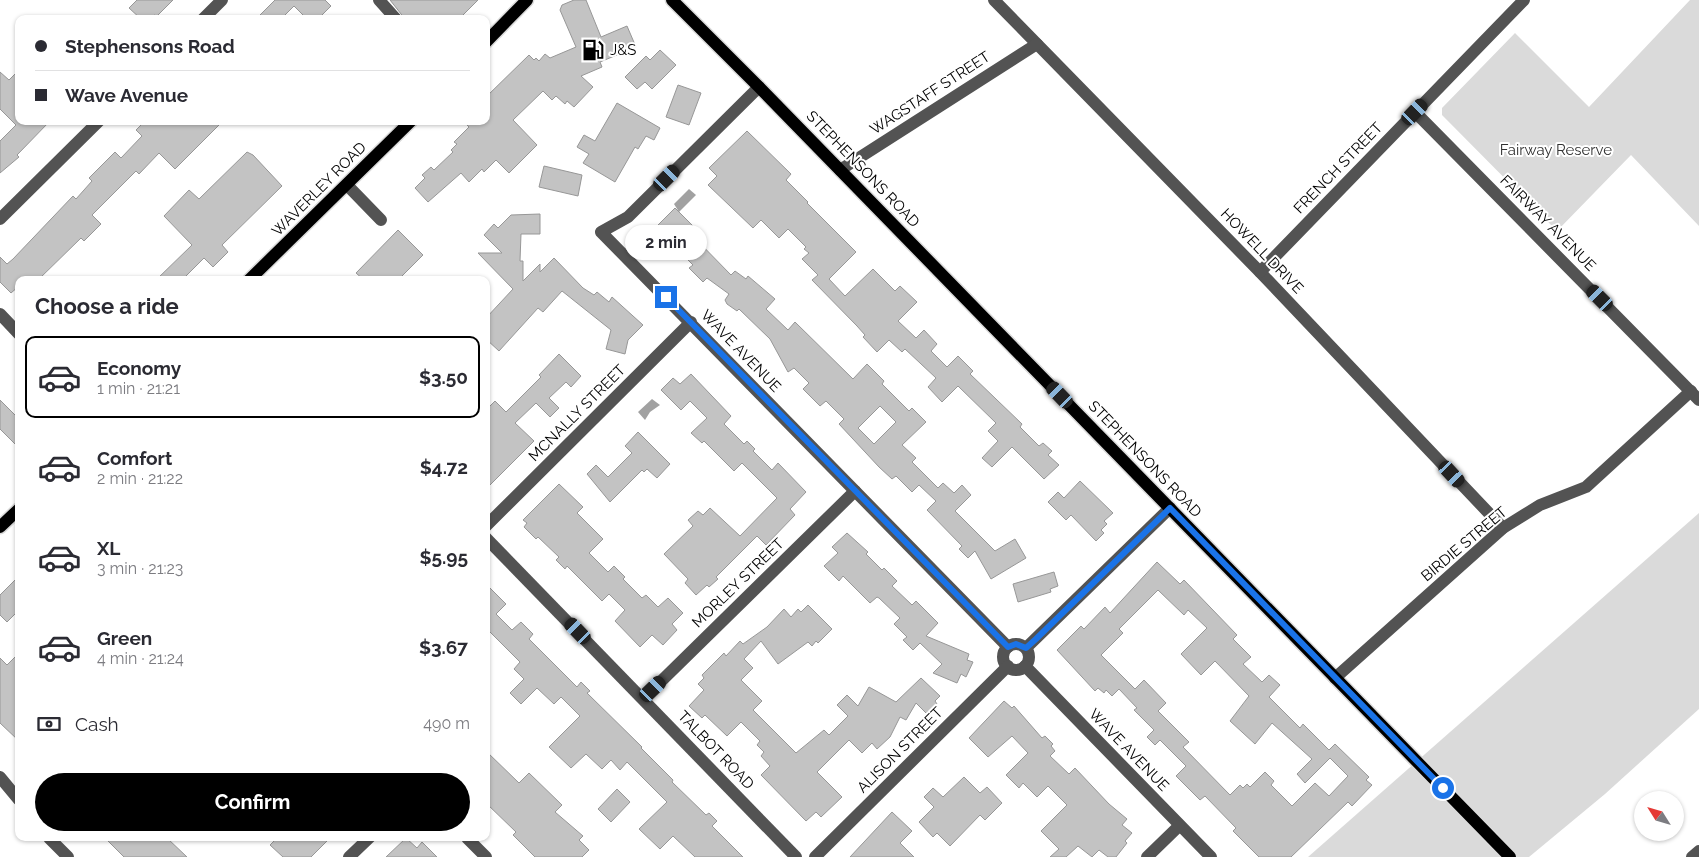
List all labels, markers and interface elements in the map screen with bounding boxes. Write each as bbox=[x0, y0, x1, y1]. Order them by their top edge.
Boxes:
text: Stephensons Road bbox=[65, 35, 235, 57]
fuel station icon: J&S bbox=[580, 37, 606, 63]
place label: J&S bbox=[610, 41, 636, 59]
street label: WAGSTAFF STREET bbox=[867, 48, 993, 138]
text: Wave Avenue bbox=[65, 84, 188, 106]
car bbox=[1399, 96, 1430, 128]
street label: STEPHENSONS ROAD bbox=[803, 107, 923, 231]
street label: FRENCH STREET bbox=[1290, 119, 1386, 217]
street label: WAVERLEY ROAD bbox=[268, 138, 370, 240]
park label: Fairway Reserve bbox=[1500, 141, 1612, 159]
car bbox=[651, 162, 682, 194]
street label: FAIRWAY AVENUE bbox=[1496, 171, 1600, 275]
street label: HOWELL DRIVE bbox=[1217, 205, 1307, 297]
callout: 2 min bbox=[625, 224, 707, 260]
text: 2 min bbox=[645, 233, 687, 252]
car bbox=[1584, 282, 1615, 314]
route end bbox=[655, 286, 677, 308]
text: Choose a ride bbox=[35, 293, 179, 319]
street label: WAVE AVENUE bbox=[697, 306, 785, 396]
icon: car bbox=[37, 355, 82, 400]
text: Economy bbox=[97, 357, 181, 379]
street label: MCNALLY STREET bbox=[525, 361, 629, 465]
text: $3.50 bbox=[419, 366, 468, 388]
text: 1 min · 21:21 bbox=[97, 379, 180, 398]
car bbox=[1044, 379, 1075, 411]
street label: STEPHENSONS ROAD bbox=[1085, 397, 1205, 521]
icon: car bbox=[37, 445, 82, 490]
text: Comfort bbox=[97, 447, 172, 469]
text: $4.72 bbox=[420, 456, 468, 478]
car bbox=[1436, 458, 1467, 490]
text: 2 min · 21:22 bbox=[97, 469, 183, 488]
street label: BIRDIE STREET bbox=[1417, 503, 1511, 585]
icon: car bbox=[37, 535, 82, 580]
street label: MORLEY STREET bbox=[688, 535, 788, 631]
text: XL bbox=[97, 537, 120, 559]
text: $5.95 bbox=[419, 546, 468, 568]
text: 3 min · 21:23 bbox=[97, 559, 183, 578]
car bbox=[562, 615, 593, 647]
icon: car bbox=[37, 625, 82, 670]
text: Green bbox=[97, 627, 152, 649]
text: $3.67 bbox=[419, 636, 468, 658]
text: 4 min · 21:24 bbox=[97, 649, 184, 668]
car bbox=[636, 673, 669, 705]
street label: ALISON STREET bbox=[853, 703, 947, 797]
street label: WAVE AVENUE bbox=[1085, 705, 1173, 795]
street label: TALBOT ROAD bbox=[674, 707, 758, 793]
icon: cash bbox=[35, 710, 63, 738]
text: Cash bbox=[75, 713, 119, 735]
text: 490 m bbox=[423, 714, 470, 733]
button: Confirm bbox=[35, 773, 470, 831]
route start bbox=[1432, 777, 1454, 799]
north arrow bbox=[1634, 791, 1684, 841]
map controls bbox=[1634, 791, 1684, 841]

